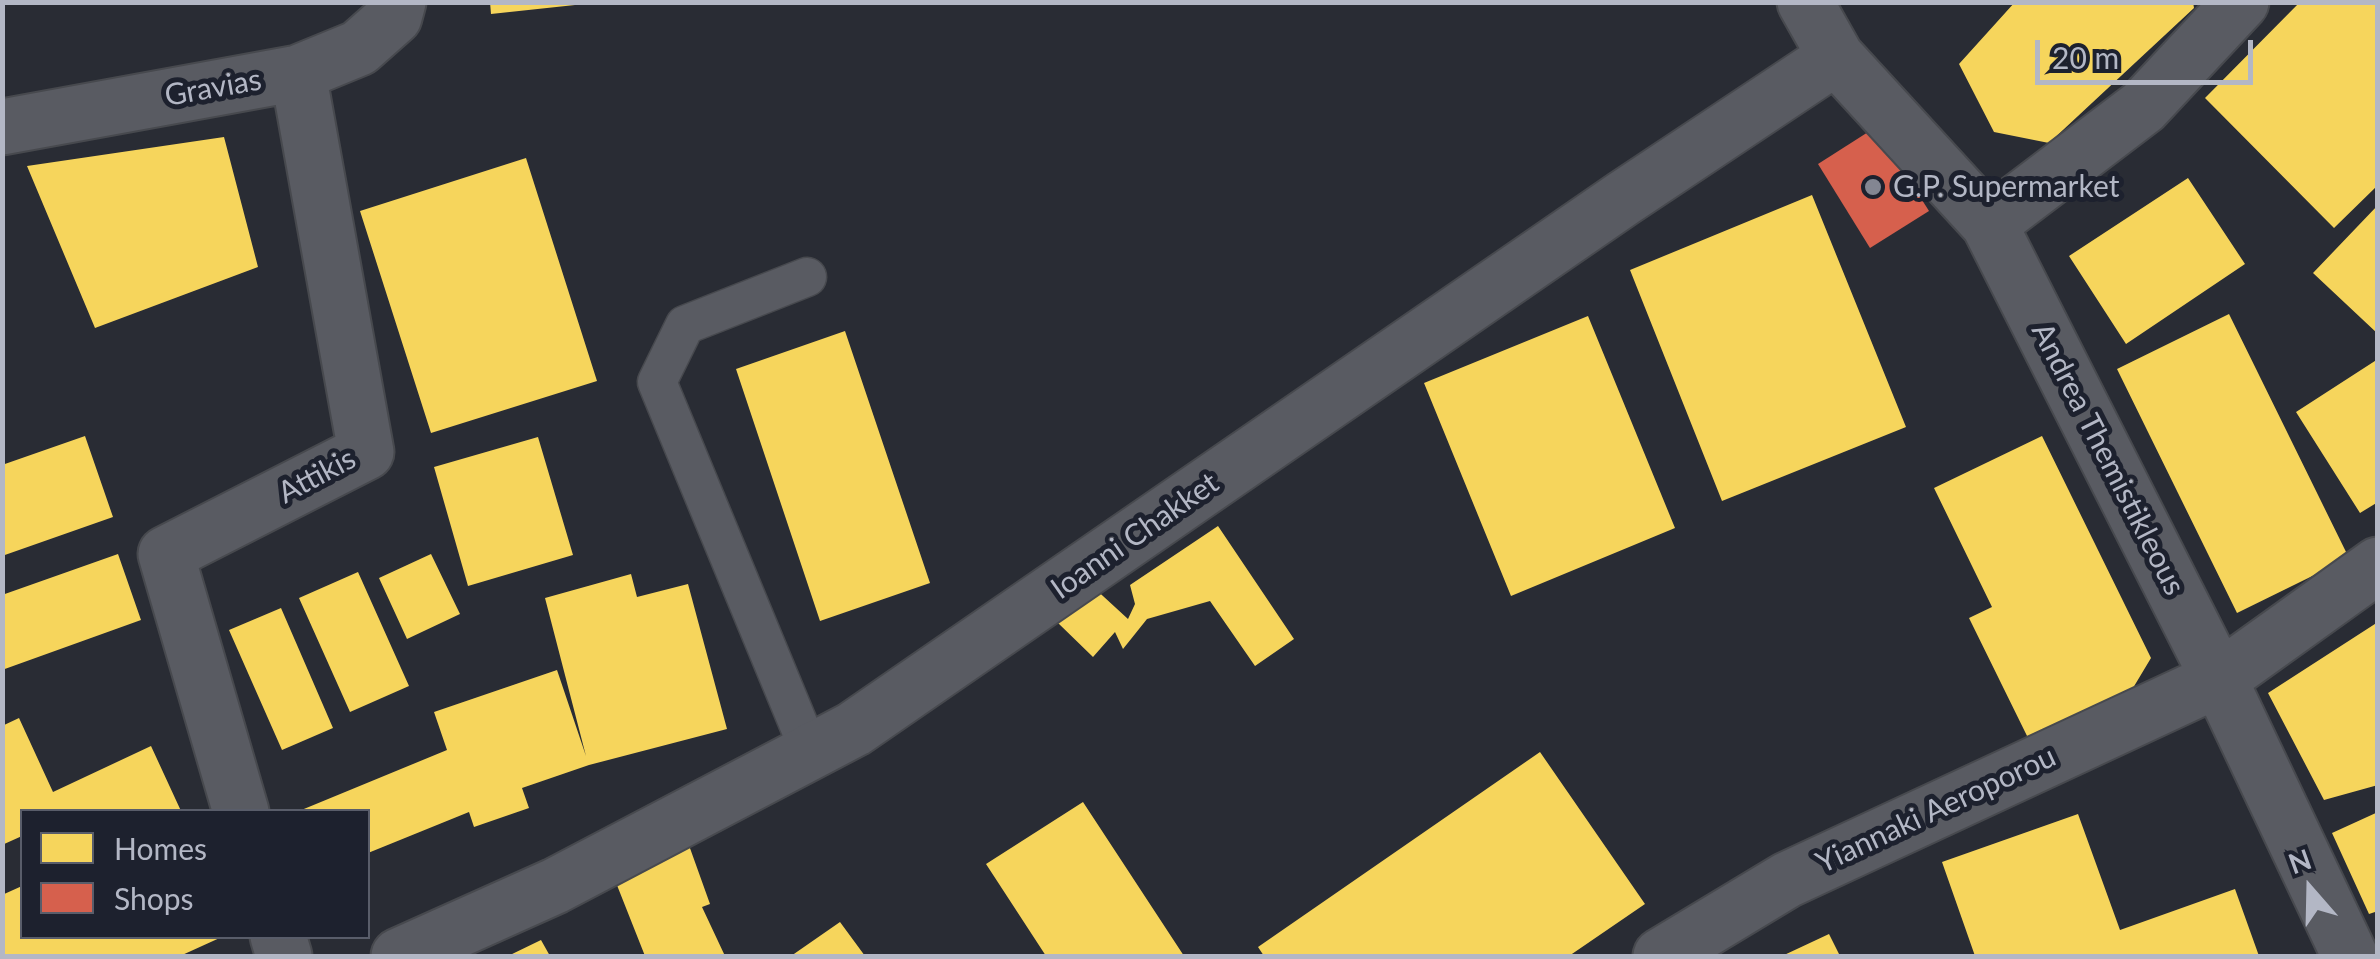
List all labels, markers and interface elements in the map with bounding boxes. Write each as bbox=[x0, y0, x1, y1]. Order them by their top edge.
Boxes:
scale bar bbox=[2040, 20, 2258, 82]
text: 20 m bbox=[2052, 39, 2119, 75]
street label: Gravias bbox=[162, 62, 264, 114]
place label: G.P. Supermarket bbox=[1893, 169, 2119, 205]
marker: G.P. Supermarket bbox=[1862, 176, 1884, 198]
street label: Andrea Themistikleous bbox=[2024, 317, 2192, 601]
street label: Attikis bbox=[272, 441, 362, 511]
street label: Ioanni Chakket bbox=[1044, 465, 1226, 607]
street label: Yiannaki Aeroporou bbox=[1810, 739, 2062, 881]
legend bbox=[20, 809, 370, 939]
text: Homes bbox=[114, 830, 207, 866]
north arrow bbox=[2260, 839, 2360, 939]
text: N bbox=[2284, 841, 2316, 880]
text: Shops bbox=[114, 880, 194, 916]

